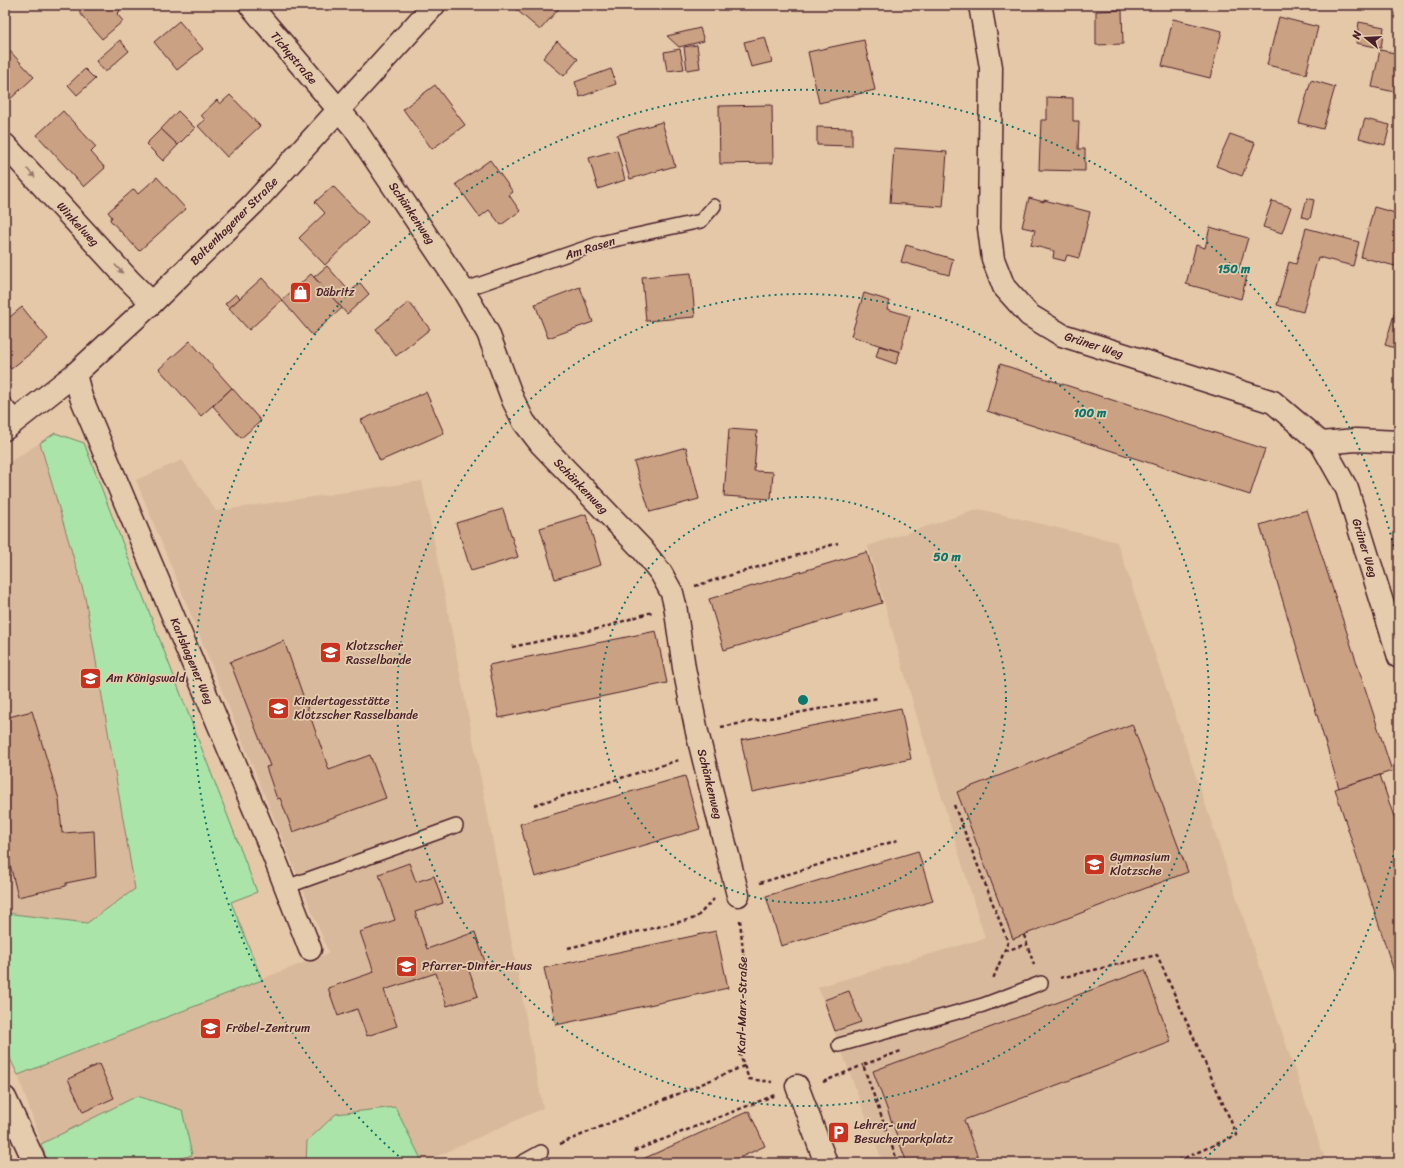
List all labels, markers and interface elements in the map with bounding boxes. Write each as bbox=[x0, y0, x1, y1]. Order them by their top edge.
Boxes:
north arrow bbox=[1346, 18, 1386, 58]
street label: Tichystraße bbox=[265, 26, 323, 90]
text: N bbox=[1346, 28, 1367, 43]
one-way arrow bbox=[27, 168, 36, 178]
street label: Boltenhagener Straße bbox=[184, 171, 284, 271]
street label: Schänkenweg bbox=[383, 177, 441, 249]
street label: Winkelweg bbox=[51, 196, 105, 252]
street label: Am Rasen bbox=[561, 230, 618, 266]
text: 150 m bbox=[1218, 258, 1251, 280]
one-way arrow bbox=[115, 264, 124, 274]
shop icon: Däbritz bbox=[287, 279, 313, 305]
place label: Däbritz bbox=[316, 281, 355, 303]
street label: Grüner Weg bbox=[1062, 325, 1126, 365]
text: 100 m bbox=[1074, 402, 1107, 424]
street label: Schänkenweg bbox=[548, 453, 614, 519]
street label: Grüner Weg bbox=[1346, 516, 1384, 580]
text: 50 m bbox=[933, 546, 961, 568]
street label: Karlshagener Weg bbox=[164, 614, 220, 708]
place label: Klotzscher Rasselbande bbox=[346, 635, 412, 671]
school or university icon: Klotzscher Rasselbande bbox=[318, 640, 344, 666]
school or university icon: Am Königswald bbox=[77, 665, 103, 691]
place label: Am Königswald bbox=[105, 667, 187, 689]
place label: Kindertagesstätte Klotzscher Rasselbande bbox=[294, 690, 418, 726]
centre of rings bbox=[796, 693, 810, 707]
school or university icon: Kindertagesstätte Klotzscher Rasselbande bbox=[265, 695, 291, 721]
street label: Schänkenweg bbox=[691, 746, 729, 822]
place label: Gymnasium Klotzsche bbox=[1110, 846, 1170, 882]
school or university icon: Gymnasium Klotzsche bbox=[1081, 851, 1107, 877]
school or university icon: Pfarrer-Dinter-Haus bbox=[393, 953, 419, 979]
place label: Pfarrer-Dinter-Haus bbox=[422, 955, 533, 977]
street label: Karl-Marx-Straße bbox=[730, 956, 754, 1054]
school or university icon: Fröbel-Zentrum bbox=[198, 1015, 224, 1041]
place label: Fröbel-Zentrum bbox=[226, 1017, 310, 1039]
place label: Lehrer- und Besucherparkplatz bbox=[854, 1114, 953, 1150]
parking icon: Lehrer- und Besucherparkplatz bbox=[825, 1119, 851, 1145]

